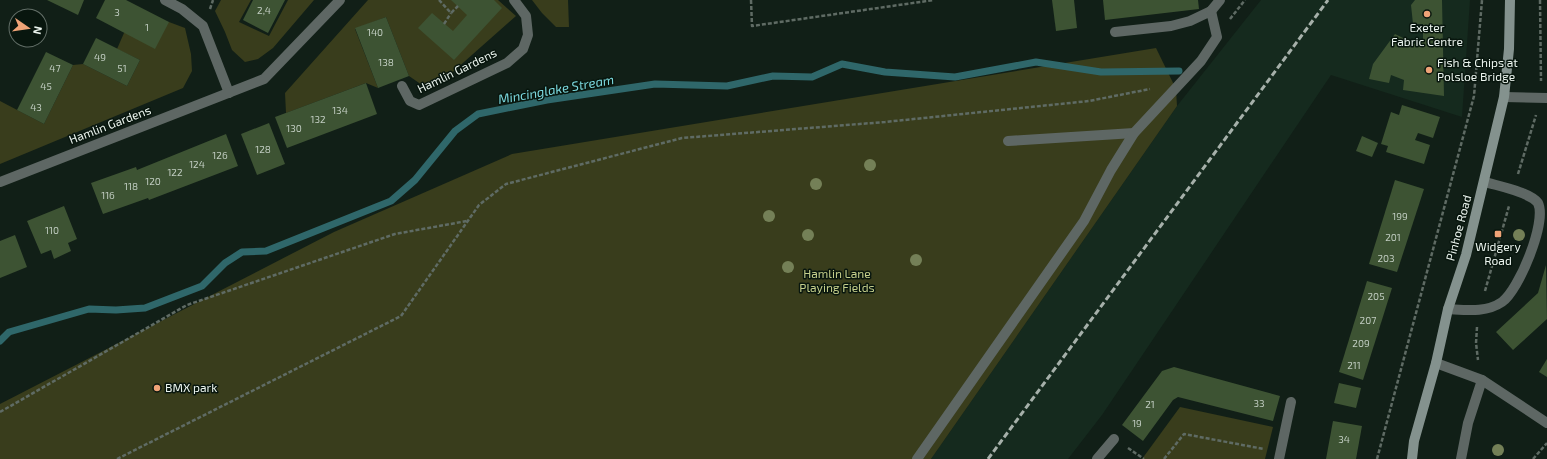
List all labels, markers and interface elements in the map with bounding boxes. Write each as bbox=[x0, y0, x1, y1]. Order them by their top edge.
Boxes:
house number: 2,4 bbox=[257, 4, 271, 16]
house number: 3 bbox=[114, 6, 120, 18]
north arrow bbox=[8, 8, 48, 48]
marker: Exeter Fabric Centre bbox=[1422, 9, 1432, 19]
place label: Exeter Fabric Centre bbox=[1391, 20, 1463, 48]
house number: 1 bbox=[145, 21, 149, 33]
text: N bbox=[31, 25, 45, 36]
house number: 140 bbox=[367, 26, 383, 38]
street label: Hamlin Gardens bbox=[415, 45, 499, 95]
house number: 49 bbox=[94, 51, 106, 63]
place label: Fish & Chips at Polsloe Bridge bbox=[1437, 55, 1518, 83]
house number: 138 bbox=[378, 56, 394, 68]
house number: 47 bbox=[49, 62, 61, 74]
house number: 51 bbox=[117, 62, 127, 74]
marker: Fish & Chips at Polsloe Bridge bbox=[1424, 65, 1434, 75]
water label: Mincinglake Stream bbox=[497, 71, 615, 107]
house number: 45 bbox=[40, 80, 52, 92]
house number: 43 bbox=[30, 101, 42, 113]
street label: Hamlin Gardens bbox=[67, 102, 153, 146]
house number: 134 bbox=[332, 104, 348, 116]
house number: 132 bbox=[310, 113, 326, 125]
house number: 130 bbox=[286, 122, 302, 134]
house number: 128 bbox=[255, 143, 271, 155]
house number: 126 bbox=[212, 149, 228, 161]
house number: 124 bbox=[189, 158, 205, 170]
house number: 122 bbox=[167, 166, 183, 178]
house number: 120 bbox=[145, 175, 161, 187]
house number: 118 bbox=[124, 180, 138, 192]
house number: 116 bbox=[101, 189, 115, 201]
street label: Pinhoe Road bbox=[1443, 193, 1474, 262]
house number: 199 bbox=[1392, 210, 1408, 222]
house number: 110 bbox=[45, 224, 59, 236]
marker: Widgery Road bbox=[1493, 229, 1503, 239]
house number: 201 bbox=[1385, 231, 1401, 243]
place label: Widgery Road bbox=[1475, 239, 1521, 267]
house number: 203 bbox=[1377, 252, 1395, 264]
park label: Hamlin Lane Playing Fields bbox=[799, 266, 875, 294]
house number: 205 bbox=[1367, 290, 1385, 302]
house number: 207 bbox=[1360, 314, 1376, 326]
house number: 209 bbox=[1352, 337, 1370, 349]
house number: 211 bbox=[1347, 359, 1361, 371]
place label: BMX park bbox=[165, 380, 217, 394]
marker: BMX park bbox=[152, 383, 162, 393]
house number: 33 bbox=[1253, 397, 1265, 409]
house number: 21 bbox=[1145, 398, 1155, 410]
house number: 19 bbox=[1132, 417, 1142, 429]
house number: 34 bbox=[1338, 433, 1350, 445]

